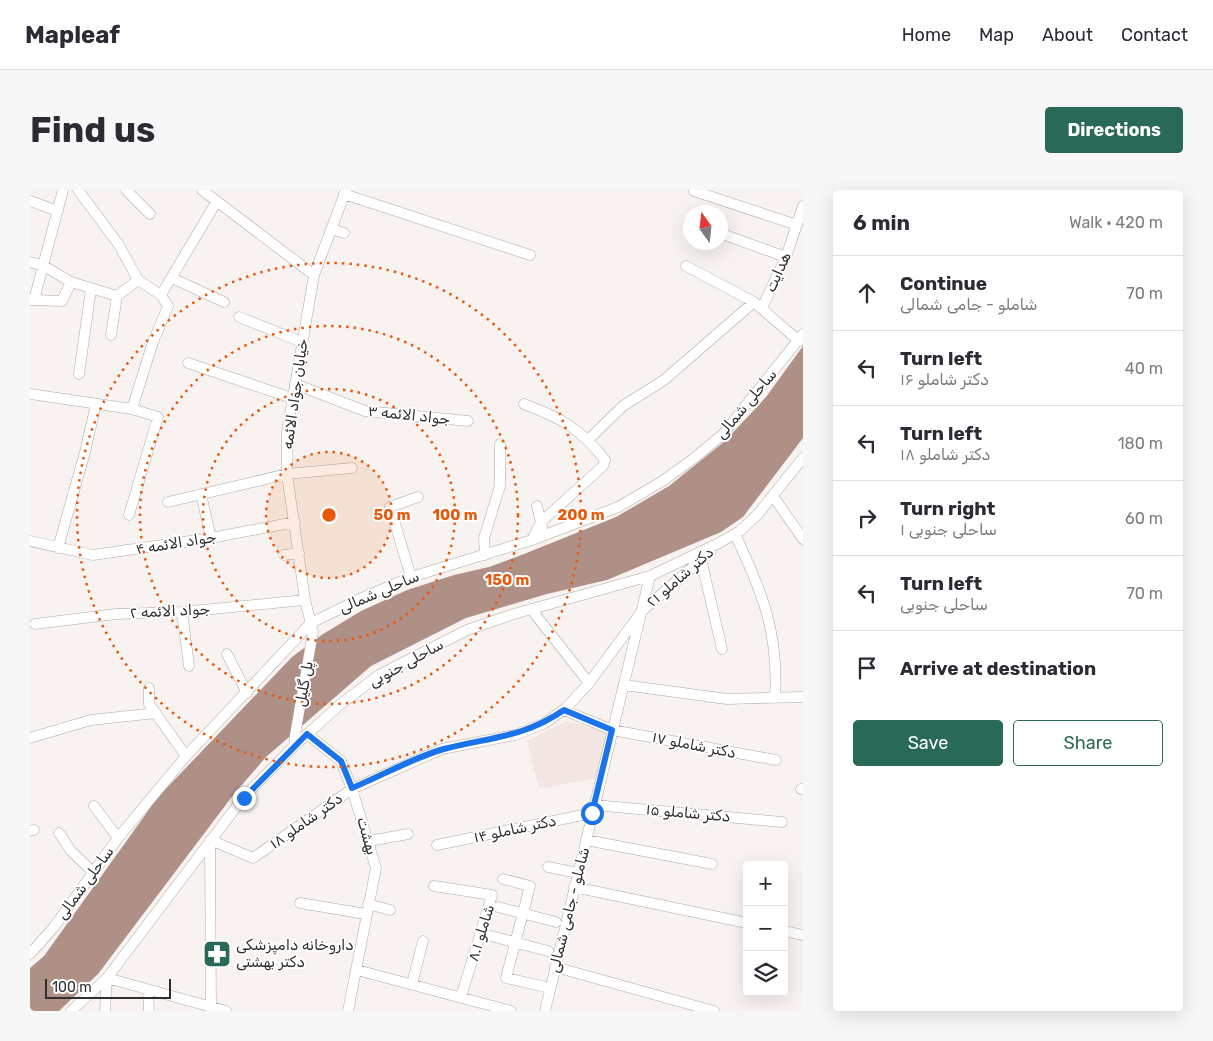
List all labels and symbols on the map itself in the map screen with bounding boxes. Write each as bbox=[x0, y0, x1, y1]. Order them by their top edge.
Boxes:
north arrow bbox=[683, 205, 728, 250]
street label: هدایت bbox=[761, 249, 795, 295]
street label: خیابان جواد الائمه bbox=[278, 338, 312, 450]
street label: ساحلی شمالی bbox=[712, 365, 780, 443]
street label: جواد الائمه ۳ bbox=[367, 402, 451, 428]
centre of rings bbox=[320, 506, 338, 524]
text: 50 m bbox=[374, 506, 410, 524]
text: 100 m bbox=[433, 506, 477, 524]
text: 200 m bbox=[557, 506, 605, 524]
street label: جواد الائمه ۴ bbox=[134, 528, 218, 558]
street label: دکتر شاملو ۲۱ bbox=[643, 543, 717, 611]
street label: ساحلی شمالی bbox=[336, 567, 422, 617]
text: 150 m bbox=[485, 571, 529, 589]
street label: جواد الائمه ۲ bbox=[129, 600, 211, 622]
street label: ساحلی جنوبی bbox=[366, 635, 446, 691]
street label: پل گلیل bbox=[291, 660, 318, 708]
street label: دکتر شاملو ۱۷ bbox=[651, 728, 737, 762]
route end bbox=[233, 787, 256, 810]
street label: دکتر شاملو ۱۸ bbox=[266, 789, 346, 853]
street label: دکتر شاملو ۱۵ bbox=[645, 800, 731, 826]
route start bbox=[581, 802, 604, 825]
street label: دکتر شاملو ۱۴ bbox=[472, 811, 558, 847]
street label: بهشت bbox=[353, 815, 381, 857]
street label: ساحلی شمالی bbox=[53, 843, 117, 923]
street label: شاملو - جامی شمالی bbox=[545, 845, 593, 975]
street label: شاملو ۸.۱ bbox=[464, 902, 498, 964]
place label: داروخانه دامپزشکی دکتر بهشتی bbox=[236, 936, 354, 971]
pharmacy icon: داروخانه دامپزشکی دکتر بهشتی bbox=[202, 939, 232, 969]
scale bar bbox=[45, 976, 171, 999]

